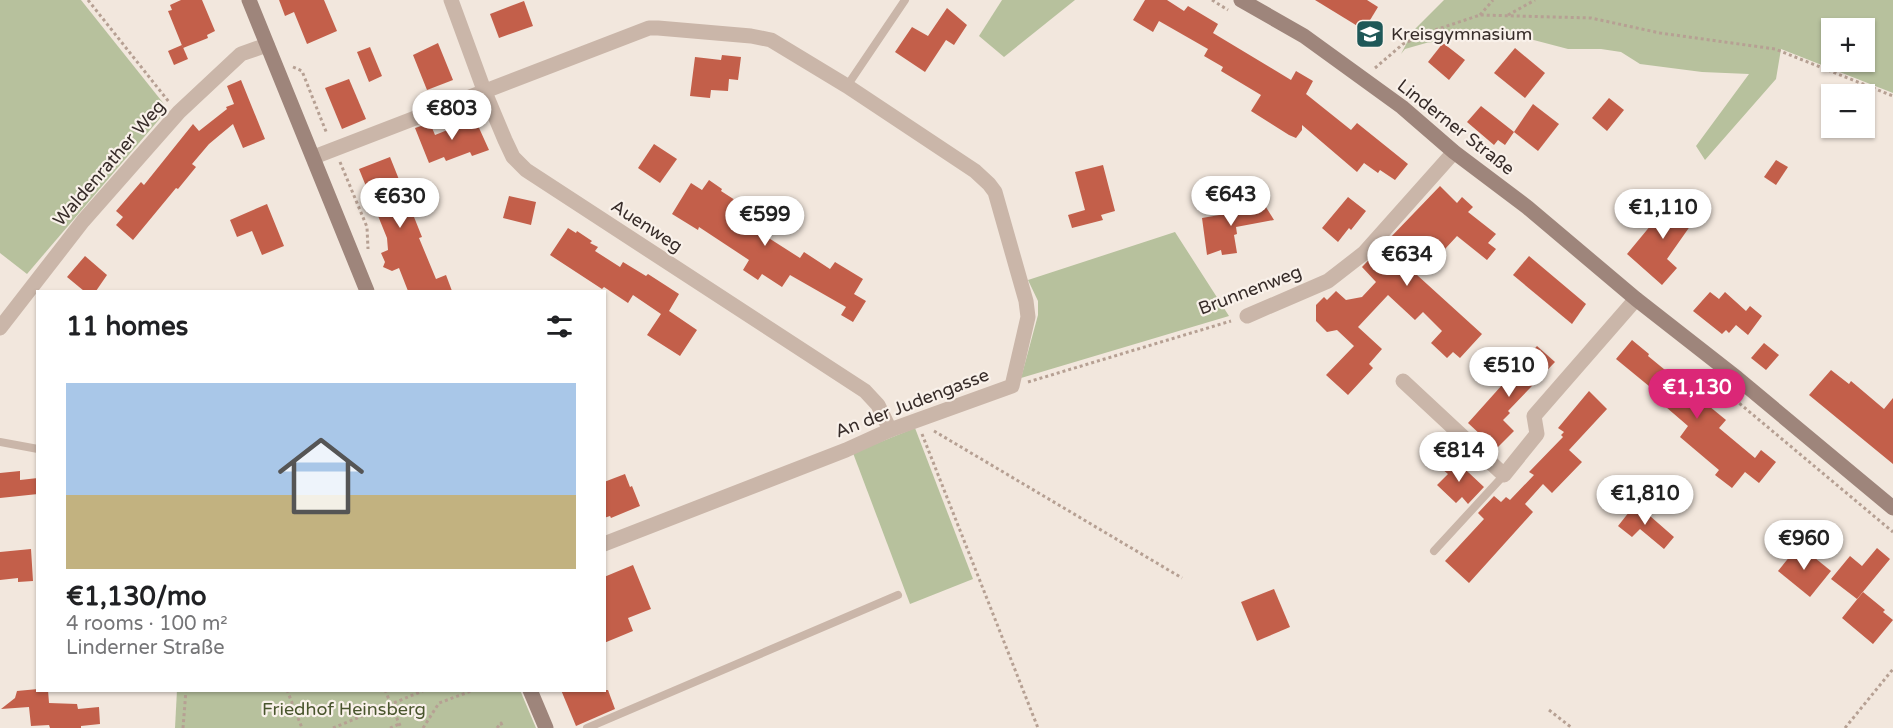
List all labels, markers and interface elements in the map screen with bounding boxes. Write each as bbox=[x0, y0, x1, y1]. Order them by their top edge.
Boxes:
school or university icon: Kreisgymnasium bbox=[1354, 18, 1386, 50]
map controls bbox=[1821, 18, 1875, 138]
button: + bbox=[1821, 18, 1875, 72]
place label: Kreisgymnasium bbox=[1391, 23, 1532, 45]
street label: Linderner Straße bbox=[1393, 74, 1519, 180]
button: − bbox=[1821, 84, 1875, 138]
pin: €803 bbox=[416, 90, 488, 141]
street label: Waldenrather Weg bbox=[48, 95, 170, 231]
text: €803 bbox=[426, 97, 478, 121]
pin: €643 bbox=[1195, 176, 1267, 227]
pin: €630 bbox=[364, 178, 436, 229]
text: €643 bbox=[1205, 183, 1257, 207]
text: €630 bbox=[374, 185, 426, 209]
pin: €1,110 bbox=[1614, 189, 1712, 240]
street label: Auenweg bbox=[607, 195, 687, 257]
pin: €599 bbox=[729, 196, 801, 247]
text: €1,110 bbox=[1628, 196, 1698, 220]
text: €599 bbox=[739, 203, 791, 227]
pin: €634 bbox=[1371, 236, 1443, 287]
text: €634 bbox=[1381, 243, 1433, 267]
street label: Brunnenweg bbox=[1195, 260, 1305, 320]
icon: filters bbox=[543, 310, 576, 343]
text: 11 homes bbox=[66, 311, 188, 342]
pin: €510 bbox=[1473, 347, 1545, 398]
text: €510 bbox=[1483, 354, 1535, 378]
street label: An der Judengasse bbox=[832, 364, 992, 442]
pin: €1,130 bbox=[1648, 369, 1746, 420]
text: €1,130 bbox=[1662, 376, 1732, 400]
icon: home bbox=[267, 422, 375, 530]
pin: €814 bbox=[1423, 432, 1495, 483]
text: €814 bbox=[1433, 439, 1485, 463]
pin: €1,810 bbox=[1596, 475, 1694, 526]
text: €1,810 bbox=[1611, 482, 1679, 506]
pin: €960 bbox=[1768, 520, 1840, 571]
text: €960 bbox=[1778, 527, 1830, 551]
text: €1,130/mo bbox=[66, 581, 207, 612]
text: 4 rooms · 100 m² bbox=[66, 612, 228, 636]
text: Linderner Straße bbox=[66, 636, 225, 660]
park label: Friedhof Heinsberg bbox=[262, 698, 426, 720]

